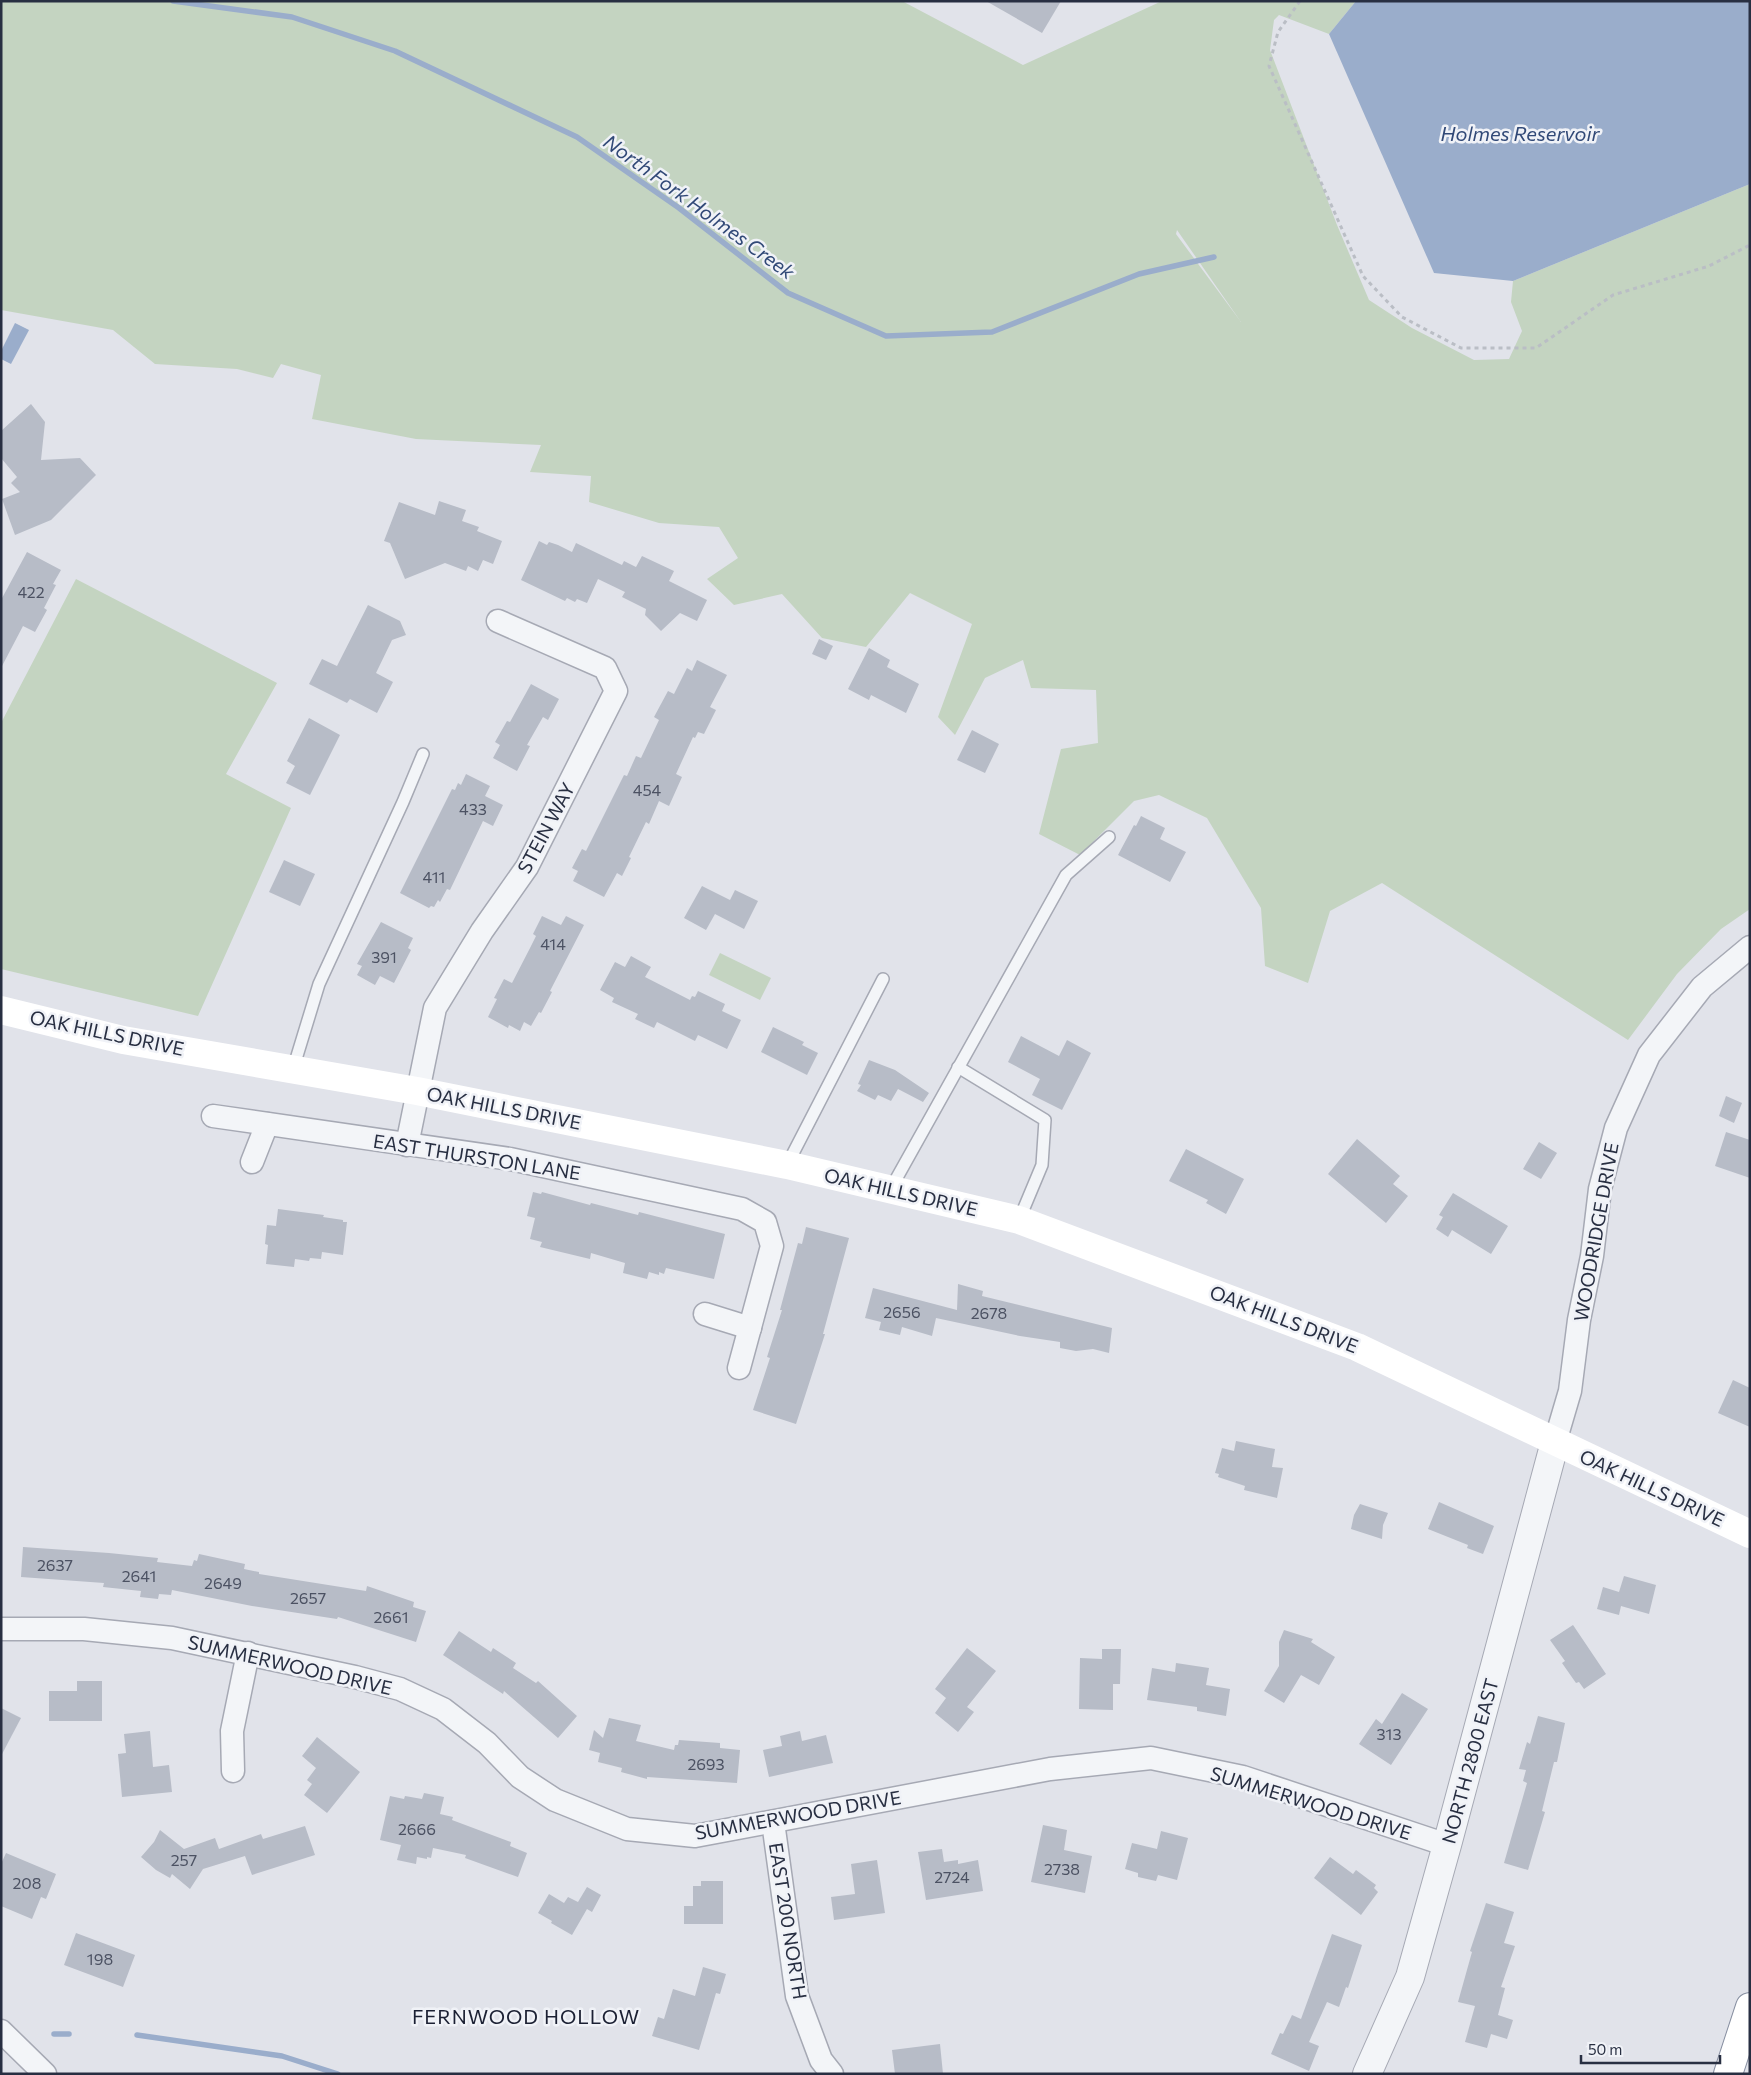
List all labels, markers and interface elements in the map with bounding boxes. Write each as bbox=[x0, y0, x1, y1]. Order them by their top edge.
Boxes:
water label: Holmes Reservoir bbox=[1440, 121, 1601, 145]
water label: North Fork Holmes Creek bbox=[599, 129, 801, 284]
house number: 422 bbox=[17, 582, 45, 601]
street label: STEIN WAY bbox=[512, 778, 579, 877]
house number: 454 bbox=[633, 780, 662, 799]
house number: 433 bbox=[459, 799, 487, 818]
house number: 411 bbox=[423, 867, 445, 886]
house number: 414 bbox=[540, 934, 566, 953]
house number: 391 bbox=[371, 947, 397, 966]
street label: OAK HILLS DRIVE bbox=[28, 1005, 186, 1060]
street label: OAK HILLS DRIVE bbox=[425, 1081, 583, 1134]
street label: EAST THURSTON LANE bbox=[372, 1129, 582, 1184]
street label: WOODRIDGE DRIVE bbox=[1568, 1141, 1623, 1323]
street label: OAK HILLS DRIVE bbox=[822, 1163, 980, 1220]
street label: OAK HILLS DRIVE bbox=[1207, 1280, 1362, 1357]
house number: 2656 bbox=[883, 1302, 921, 1321]
house number: 2678 bbox=[971, 1303, 1007, 1322]
street label: OAK HILLS DRIVE bbox=[1576, 1444, 1728, 1531]
house number: 2637 bbox=[37, 1555, 73, 1574]
house number: 2641 bbox=[122, 1566, 156, 1585]
house number: 2649 bbox=[204, 1573, 242, 1592]
house number: 2657 bbox=[290, 1588, 326, 1607]
house number: 2661 bbox=[373, 1607, 409, 1626]
street label: SUMMERWOOD DRIVE bbox=[186, 1630, 394, 1699]
street label: NORTH 2800 EAST bbox=[1436, 1676, 1503, 1846]
house number: 313 bbox=[1376, 1724, 1402, 1743]
house number: 2693 bbox=[687, 1754, 725, 1773]
street label: SUMMERWOOD DRIVE bbox=[1208, 1761, 1414, 1844]
street label: SUMMERWOOD DRIVE bbox=[693, 1785, 903, 1844]
house number: 2666 bbox=[398, 1819, 436, 1838]
street label: EAST 200 NORTH bbox=[765, 1841, 812, 2001]
house number: 257 bbox=[171, 1850, 197, 1869]
house number: 2738 bbox=[1044, 1859, 1080, 1878]
house number: 2724 bbox=[934, 1867, 970, 1886]
house number: 208 bbox=[13, 1873, 41, 1892]
house number: 198 bbox=[87, 1949, 113, 1968]
district label: FERNWOOD HOLLOW bbox=[412, 2004, 640, 2028]
scale bar bbox=[1581, 2032, 1720, 2064]
text: 50 m bbox=[1588, 2040, 1622, 2058]

